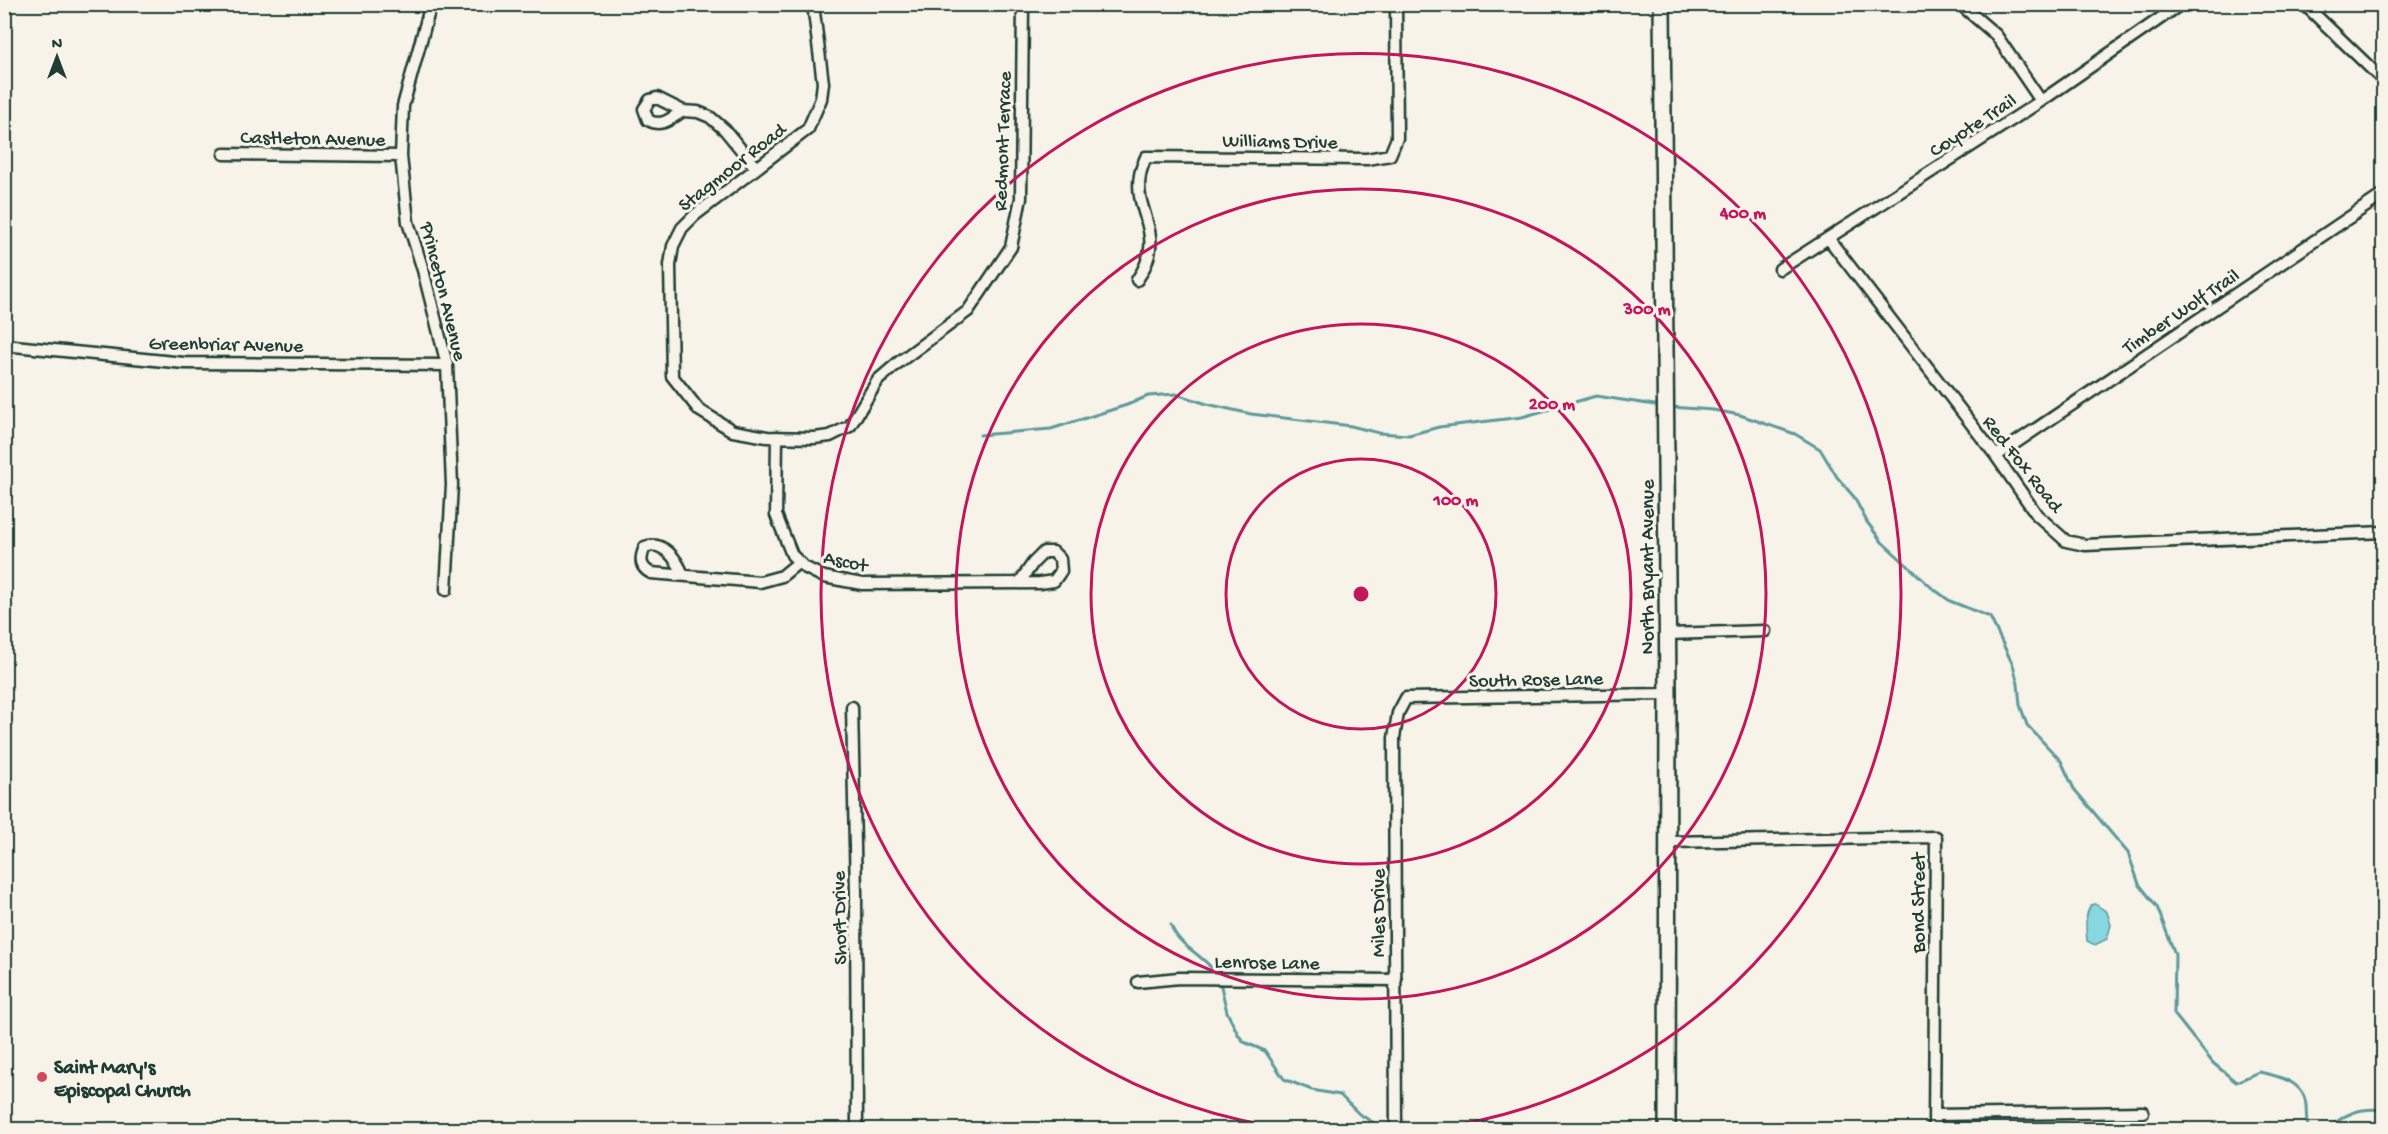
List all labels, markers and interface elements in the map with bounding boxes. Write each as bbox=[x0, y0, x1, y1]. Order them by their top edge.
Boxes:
north arrow bbox=[27, 27, 87, 87]
text: N bbox=[52, 36, 63, 55]
street label: Redmont Terrace bbox=[991, 70, 1018, 211]
street label: Coyote Trail bbox=[1926, 90, 2022, 164]
street label: Stagmoor Road bbox=[675, 118, 793, 218]
street label: Castleton Avenue bbox=[240, 128, 386, 153]
street label: Williams Drive bbox=[1222, 131, 1339, 156]
text: 400 m bbox=[1719, 204, 1766, 225]
street label: Princeton Avenue bbox=[413, 219, 470, 364]
street label: Timber Wolf Trail bbox=[2118, 265, 2245, 361]
text: 300 m bbox=[1623, 300, 1671, 321]
street label: Greenbriar Avenue bbox=[148, 334, 304, 359]
text: 200 m bbox=[1529, 395, 1575, 416]
street label: Red Fox Road bbox=[1976, 412, 2068, 520]
street label: North Bryant Avenue bbox=[1638, 479, 1661, 654]
text: 100 m bbox=[1433, 491, 1479, 512]
street label: Ascot bbox=[821, 548, 871, 580]
centre of rings bbox=[1351, 584, 1371, 604]
street label: South Rose Lane bbox=[1469, 669, 1604, 694]
street label: Bond Street bbox=[1909, 851, 1932, 954]
street label: Miles Drive bbox=[1369, 868, 1392, 957]
street label: Short Drive bbox=[829, 870, 854, 965]
street label: Lenrose Lane bbox=[1214, 952, 1320, 977]
place label: Saint Mary's Episcopal Church bbox=[54, 1058, 191, 1104]
marker: Saint Mary's Episcopal Church bbox=[35, 1070, 49, 1084]

